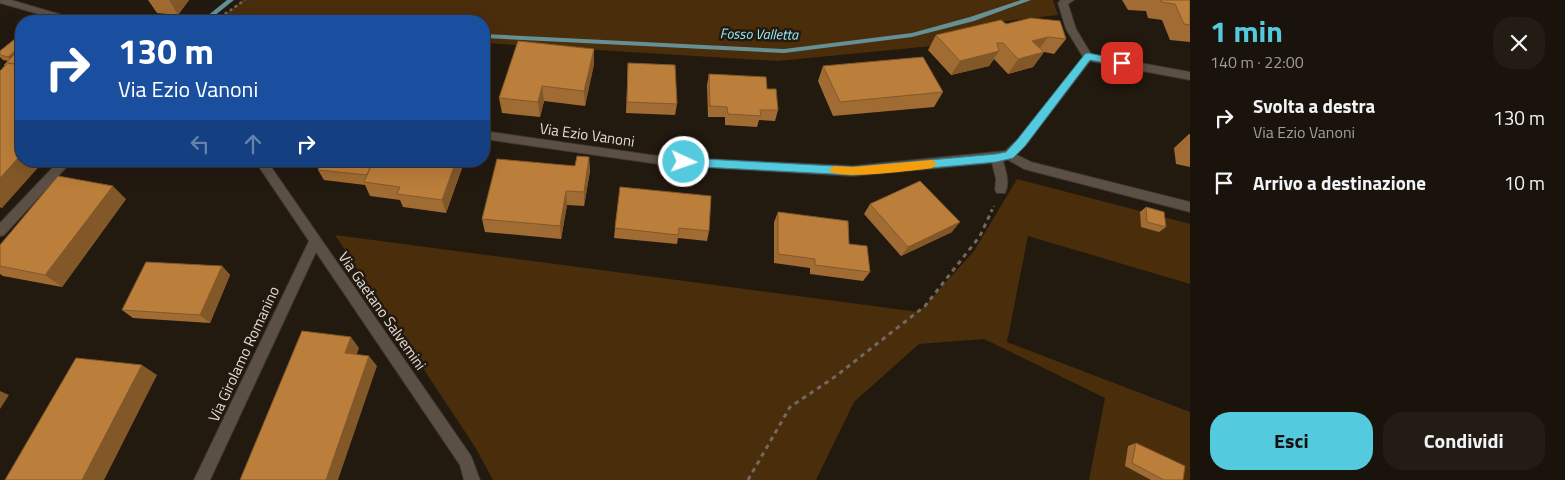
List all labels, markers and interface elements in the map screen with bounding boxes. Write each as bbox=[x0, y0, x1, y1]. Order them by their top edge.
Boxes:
text: 1 min bbox=[1210, 8, 1283, 54]
button: close bbox=[1493, 17, 1545, 69]
water label: Fosso Valletta bbox=[720, 22, 799, 45]
text: 130 m bbox=[118, 24, 214, 78]
icon: right bbox=[35, 35, 100, 100]
pin bbox=[1101, 42, 1143, 84]
icon: arrive bbox=[1108, 49, 1136, 77]
text: 140 m · 22:00 bbox=[1210, 50, 1304, 74]
text: Via Ezio Vanoni bbox=[118, 72, 258, 106]
text: Svolta a destra bbox=[1253, 91, 1375, 120]
text: 130 m bbox=[1493, 103, 1545, 132]
icon: right bbox=[1210, 104, 1238, 132]
street label: Via Ezio Vanoni bbox=[538, 116, 636, 153]
text: Via Ezio Vanoni bbox=[1253, 120, 1355, 144]
icon: left bbox=[186, 130, 214, 158]
icon: ahead bbox=[239, 130, 267, 158]
icon: right bbox=[292, 130, 320, 158]
position arrow bbox=[657, 135, 709, 187]
text: Arrivo a destinazione bbox=[1253, 168, 1426, 197]
text: 10 m bbox=[1504, 168, 1545, 197]
icon: arrive bbox=[1210, 169, 1238, 197]
street label: Via Gaetano Salvemini bbox=[333, 247, 432, 375]
street label: Via Girolamo Romanino bbox=[202, 282, 285, 425]
button: Esci bbox=[1210, 412, 1373, 470]
button: Condividi bbox=[1383, 412, 1545, 470]

